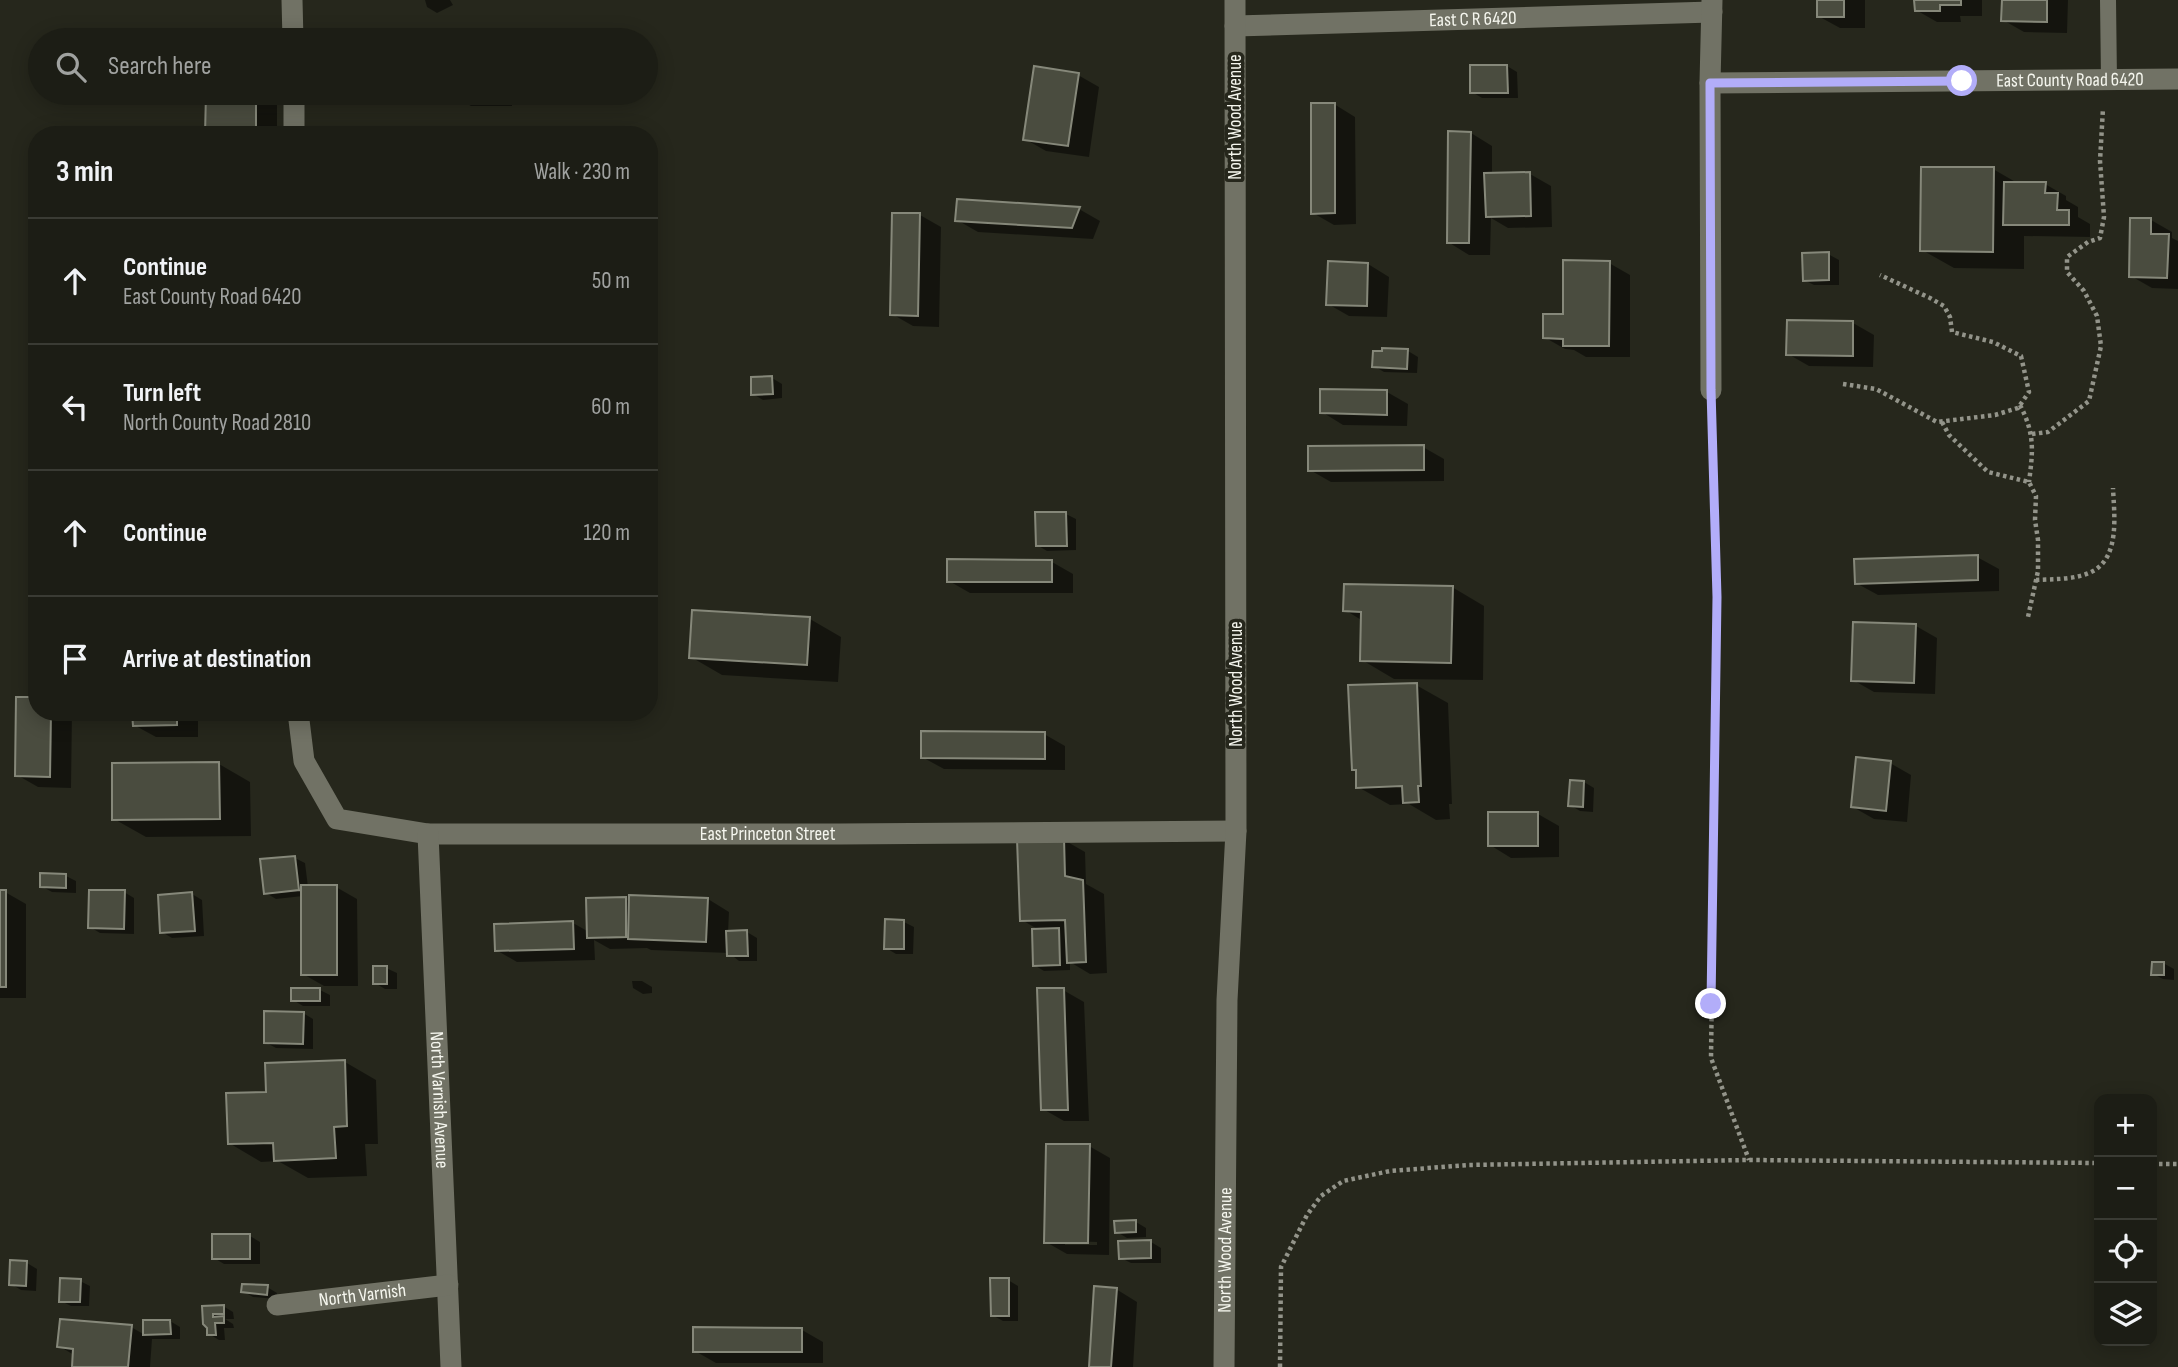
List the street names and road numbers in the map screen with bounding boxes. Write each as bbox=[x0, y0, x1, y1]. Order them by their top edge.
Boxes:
street label: East C R 6420 bbox=[1429, 6, 1517, 32]
street label: North Wood Avenue bbox=[1224, 54, 1247, 180]
street label: East County Road 6420 bbox=[1996, 68, 2144, 92]
street label: North Wood Avenue bbox=[1225, 621, 1248, 747]
street label: East Princeton Street bbox=[700, 823, 836, 846]
street label: North Varnish Avenue bbox=[425, 1031, 454, 1169]
street label: North Wood Avenue bbox=[1213, 1187, 1237, 1313]
street label: North Varnish bbox=[318, 1278, 407, 1312]

